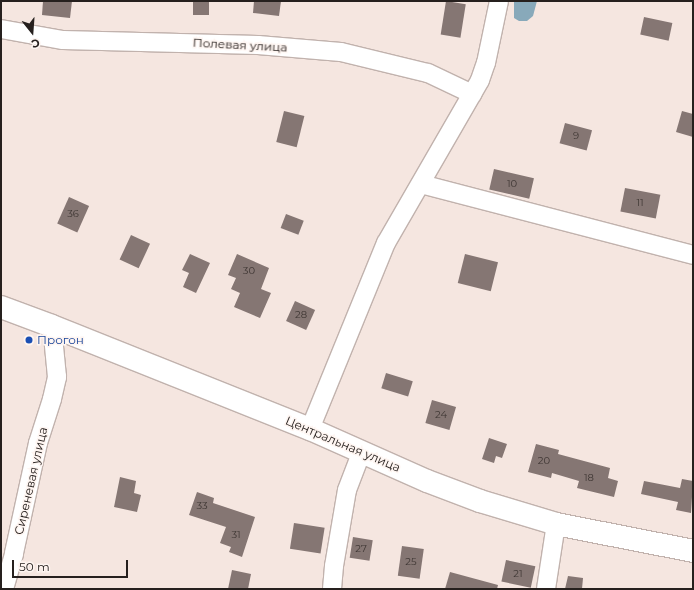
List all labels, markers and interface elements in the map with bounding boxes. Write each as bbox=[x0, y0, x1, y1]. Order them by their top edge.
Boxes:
north arrow bbox=[12, 12, 52, 52]
street label: Полевая улица bbox=[192, 35, 288, 55]
text: С bbox=[30, 36, 41, 51]
house number: 9 bbox=[573, 130, 579, 142]
house number: 10 bbox=[507, 178, 517, 190]
house number: 11 bbox=[636, 197, 644, 209]
house number: 36 bbox=[67, 208, 79, 220]
house number: 30 bbox=[243, 265, 255, 277]
house number: 28 bbox=[295, 309, 307, 321]
place label: Прогон bbox=[37, 333, 84, 347]
marker: Прогон bbox=[24, 335, 34, 345]
house number: 24 bbox=[435, 409, 447, 421]
street label: Центральная улица bbox=[283, 413, 403, 475]
street label: Сиреневая улица bbox=[12, 426, 50, 536]
house number: 20 bbox=[538, 455, 550, 467]
house number: 18 bbox=[584, 472, 594, 484]
house number: 33 bbox=[196, 500, 208, 512]
house number: 31 bbox=[231, 529, 241, 541]
house number: 27 bbox=[355, 543, 367, 555]
scale bar bbox=[14, 552, 130, 578]
house number: 25 bbox=[405, 556, 417, 568]
text: 50 m bbox=[19, 559, 50, 574]
house number: 21 bbox=[513, 568, 523, 580]

